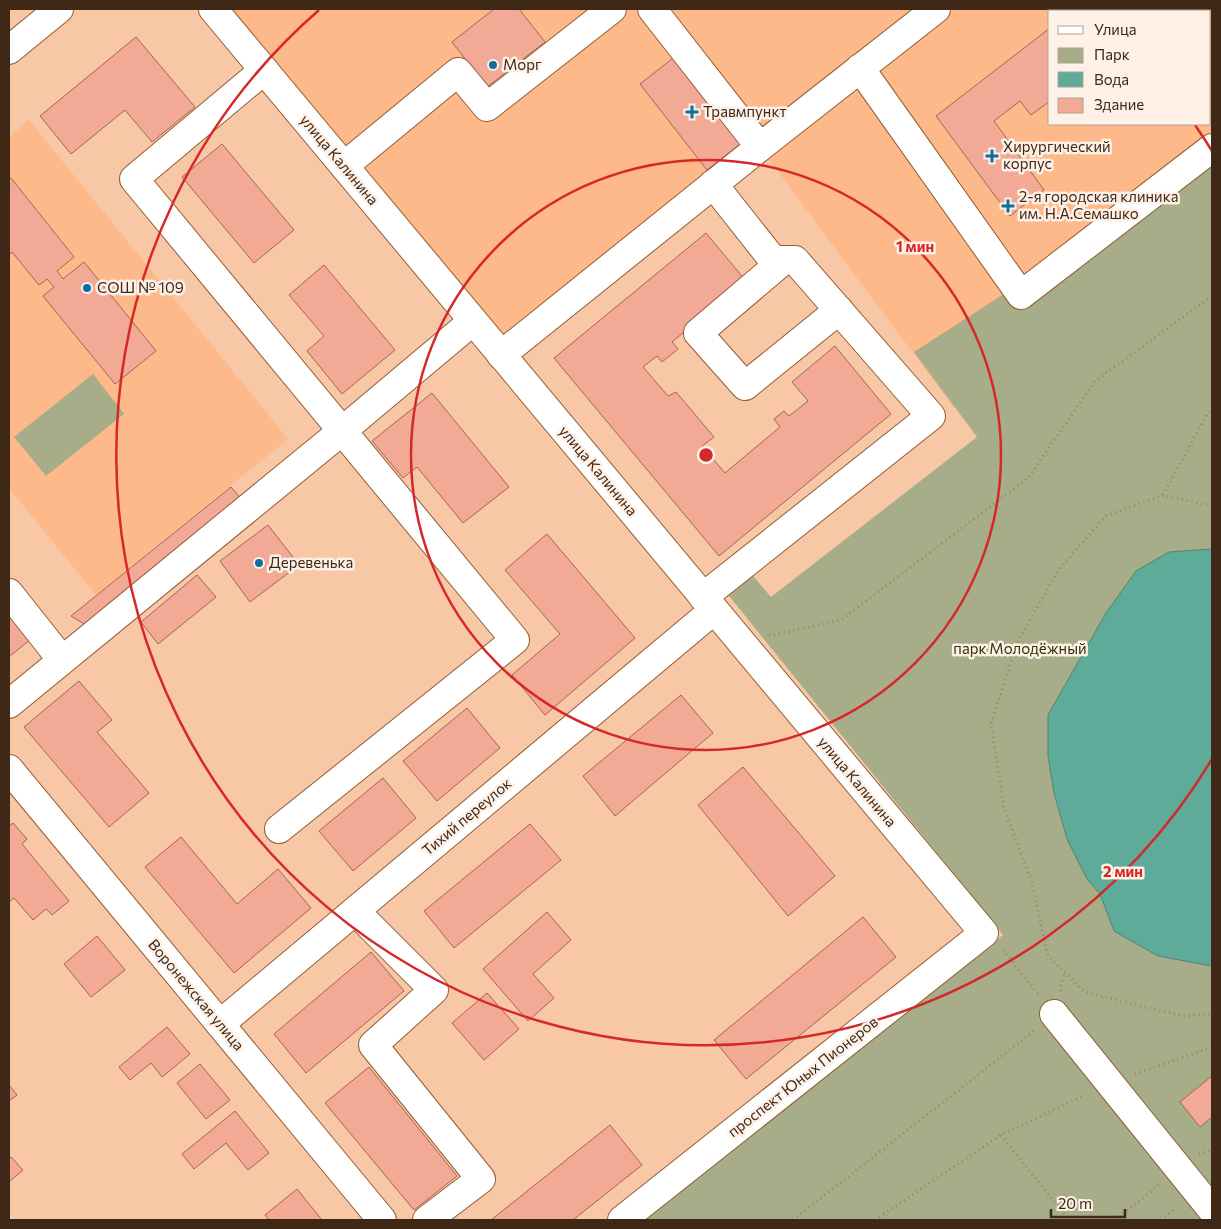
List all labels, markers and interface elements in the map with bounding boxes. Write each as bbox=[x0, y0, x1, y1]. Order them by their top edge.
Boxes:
legend bbox=[1048, 10, 1211, 125]
text: Улица bbox=[1094, 20, 1136, 38]
text: Парк bbox=[1094, 45, 1130, 63]
place label: Морг bbox=[503, 55, 542, 73]
marker: Морг bbox=[487, 59, 499, 71]
text: Вода bbox=[1094, 70, 1129, 88]
text: Здание bbox=[1094, 95, 1144, 113]
place label: Травмпункт bbox=[703, 102, 786, 120]
marker: Травмпункт bbox=[685, 105, 699, 119]
street label: улица Калинина bbox=[297, 110, 383, 208]
place label: Хирургический корпус bbox=[1003, 137, 1111, 172]
marker: Хирургический корпус bbox=[985, 149, 999, 163]
place label: 2-я городская клиника им. Н.А.Семашко bbox=[1019, 187, 1178, 222]
marker: 2-я городская клиника им. Н.А.Семашко bbox=[1001, 199, 1015, 213]
text: 1 мин bbox=[896, 237, 934, 255]
place label: СОШ № 109 bbox=[97, 278, 184, 296]
marker: СОШ № 109 bbox=[81, 282, 93, 294]
street label: улица Калинина bbox=[556, 421, 642, 519]
centre of rings bbox=[697, 446, 715, 464]
place label: Деревенька bbox=[269, 553, 353, 571]
marker: Деревенька bbox=[253, 557, 265, 569]
park label: парк Молодёжный bbox=[953, 639, 1087, 657]
street label: улица Калинина bbox=[815, 732, 901, 830]
street label: Тихий переулок bbox=[418, 774, 515, 859]
text: 2 мин bbox=[1103, 862, 1143, 880]
street label: Воронежская улица bbox=[145, 935, 248, 1054]
street label: проспект Юных Пионеров bbox=[724, 1012, 881, 1140]
scale bar bbox=[1051, 1186, 1125, 1218]
text: 20 m bbox=[1058, 1194, 1092, 1212]

